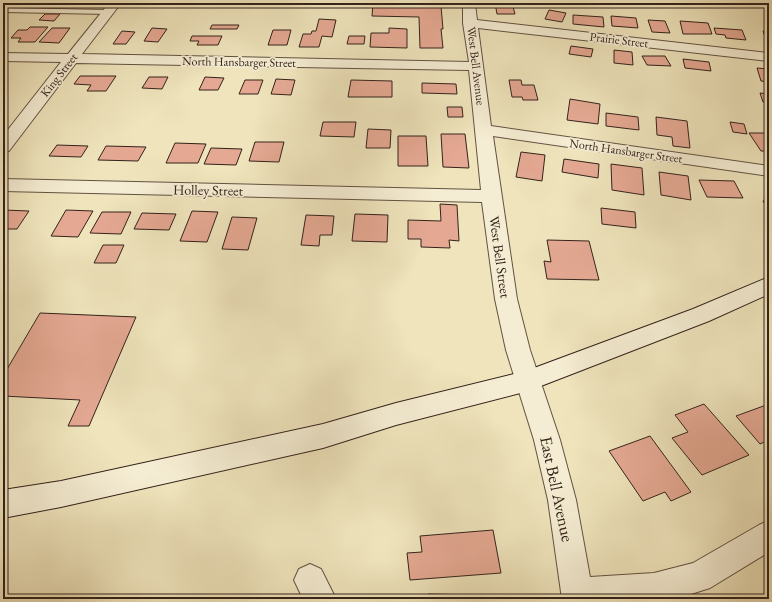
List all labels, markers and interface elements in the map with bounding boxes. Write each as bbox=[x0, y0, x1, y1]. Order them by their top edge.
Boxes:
street label: West Bell Avenue bbox=[463, 26, 489, 106]
street label: Prairie Street bbox=[589, 28, 649, 52]
street label: King Street bbox=[37, 50, 81, 100]
street label: North Hansbarger Street bbox=[182, 53, 296, 71]
street label: North Hansbarger Street bbox=[568, 135, 684, 167]
street label: Holley Street bbox=[173, 180, 244, 200]
street label: West Bell Street bbox=[485, 215, 515, 300]
street label: East Bell Avenue bbox=[535, 434, 579, 544]

